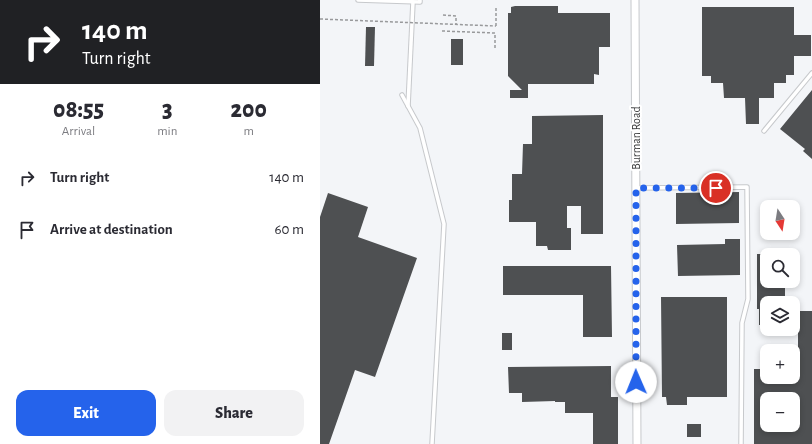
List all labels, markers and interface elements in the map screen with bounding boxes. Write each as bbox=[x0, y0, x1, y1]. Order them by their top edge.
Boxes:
icon: right bbox=[16, 16, 68, 68]
text: 140 m bbox=[82, 17, 148, 45]
text: Turn right bbox=[82, 50, 151, 68]
text: 08:55 bbox=[53, 98, 104, 122]
text: 3 bbox=[162, 98, 173, 122]
text: 200 bbox=[231, 98, 267, 122]
street label: Burman Road bbox=[630, 106, 642, 170]
text: Arrival bbox=[62, 125, 95, 138]
text: min bbox=[157, 125, 177, 138]
text: m bbox=[244, 125, 254, 138]
icon: right bbox=[16, 167, 38, 189]
text: Turn right bbox=[50, 170, 109, 185]
text: 140 m bbox=[269, 170, 304, 185]
pin bbox=[699, 171, 733, 205]
icon: arrive bbox=[705, 177, 727, 199]
north arrow bbox=[760, 200, 800, 240]
map controls bbox=[760, 200, 800, 432]
icon: arrive bbox=[16, 219, 38, 241]
text: Arrive at destination bbox=[50, 222, 173, 237]
text: 60 m bbox=[275, 222, 304, 237]
button: search bbox=[760, 248, 800, 288]
button: layers bbox=[760, 296, 800, 336]
button: + bbox=[760, 344, 800, 384]
position arrow bbox=[615, 361, 657, 403]
button: Exit bbox=[16, 390, 156, 436]
button: Share bbox=[164, 390, 304, 436]
button: − bbox=[760, 392, 800, 432]

